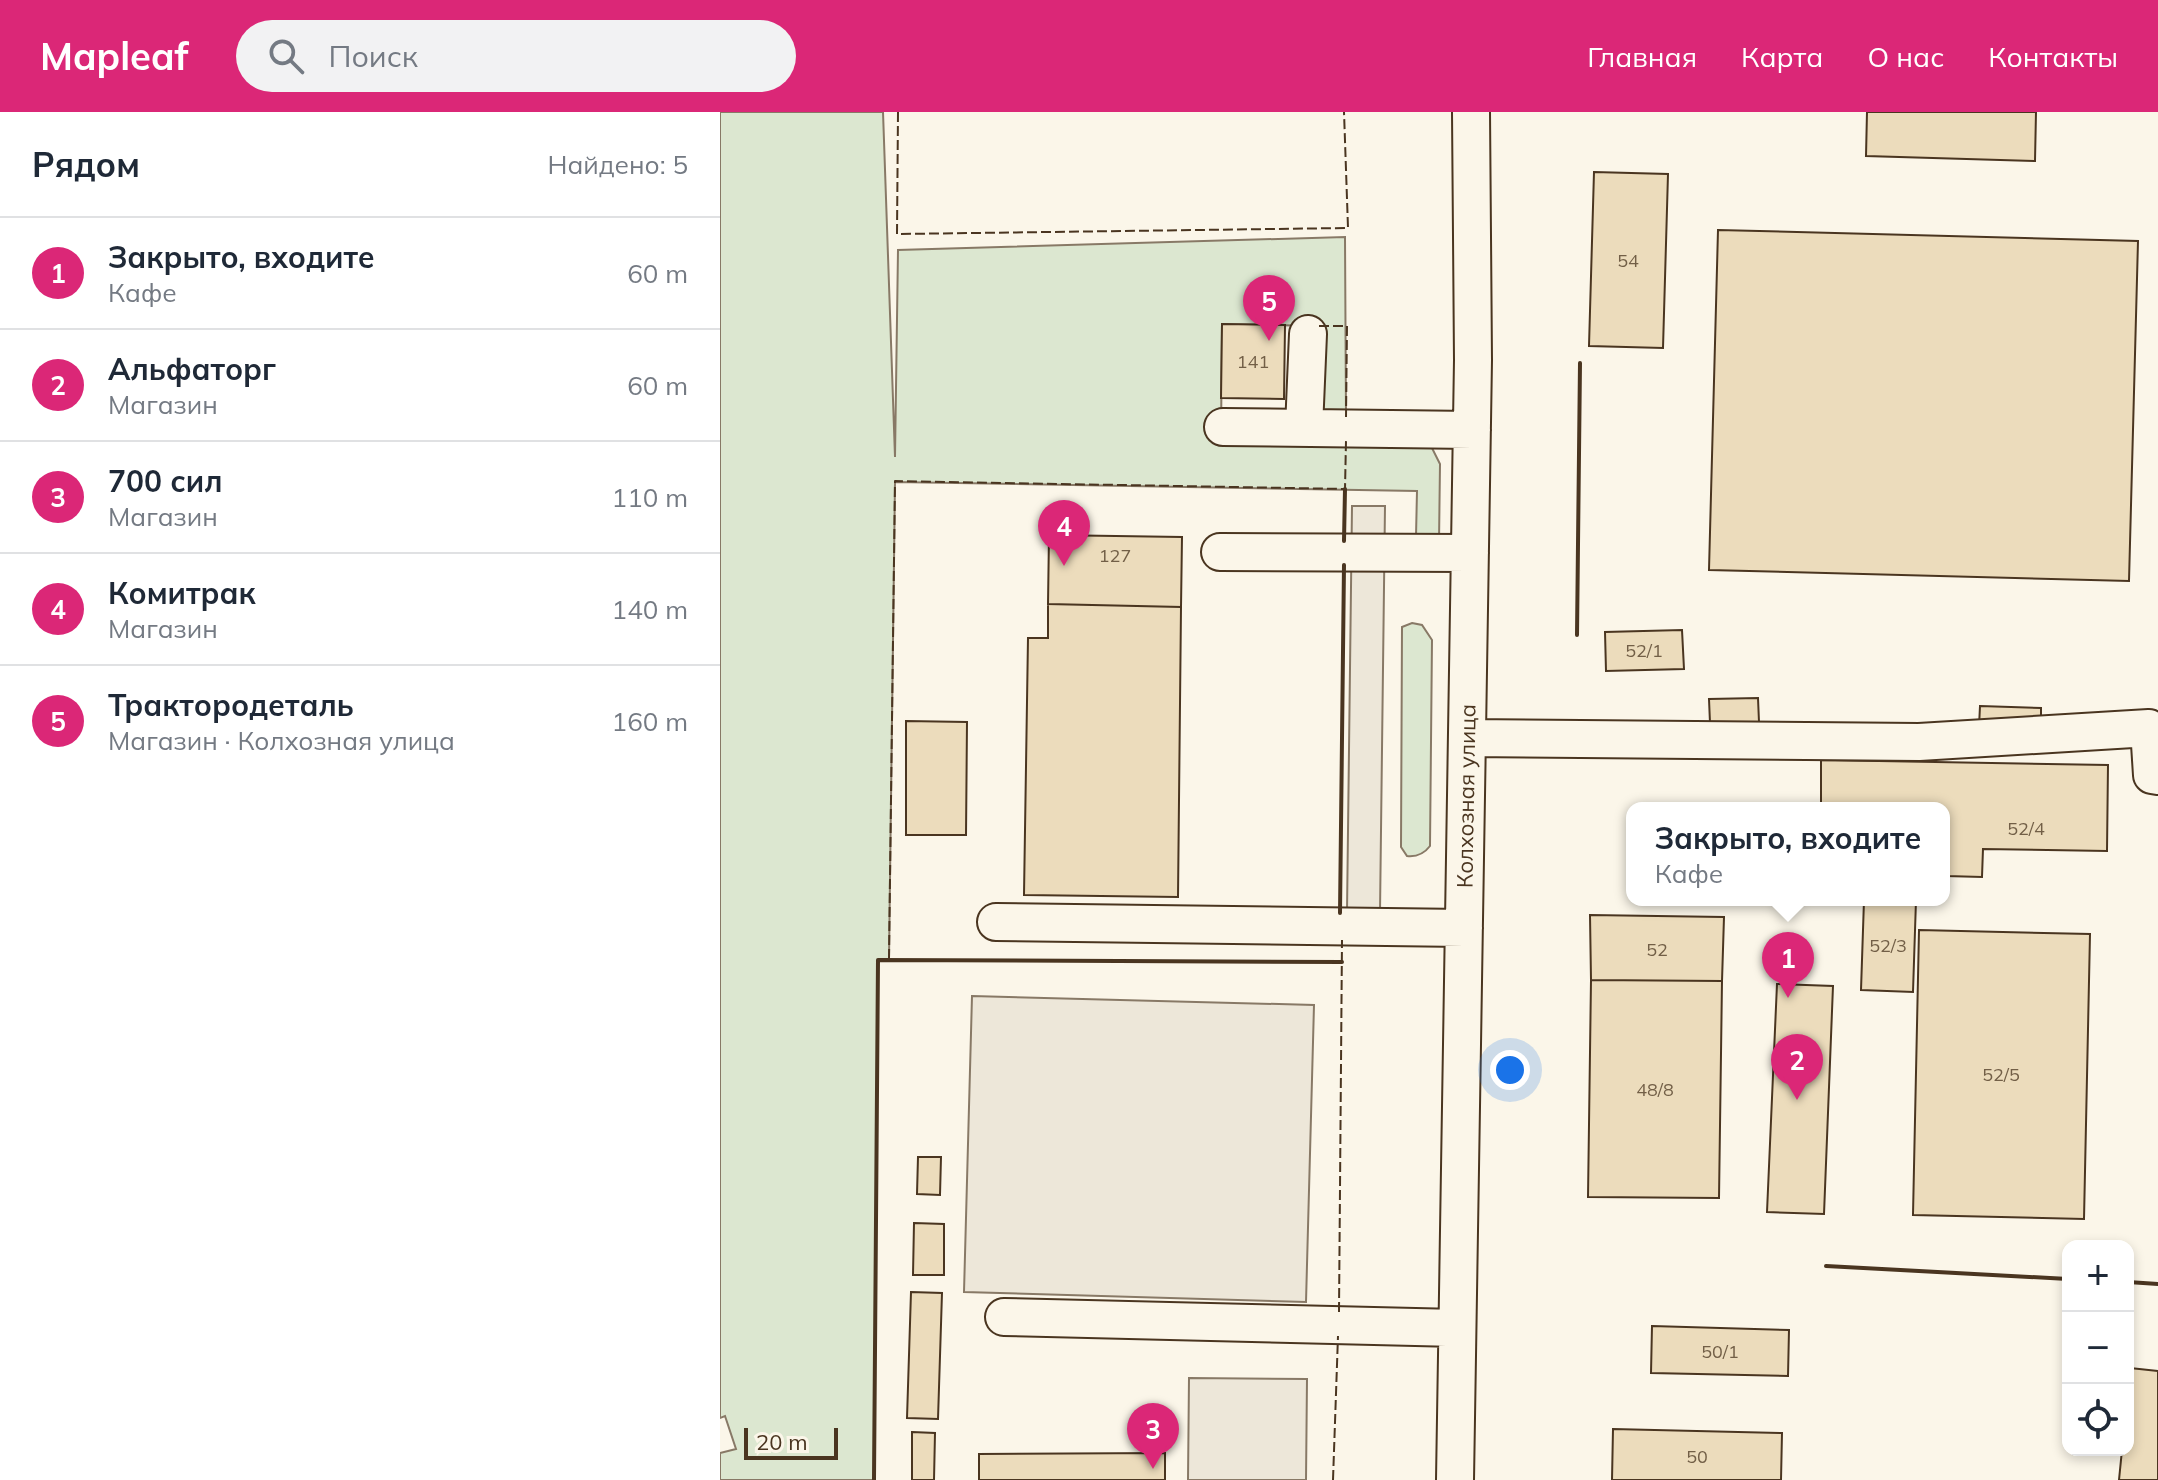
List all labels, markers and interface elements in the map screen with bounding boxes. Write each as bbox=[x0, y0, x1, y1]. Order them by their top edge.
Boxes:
search box bbox=[236, 20, 796, 92]
text: Mapleaf bbox=[40, 32, 188, 80]
icon: search bbox=[264, 34, 308, 78]
text: Поиск bbox=[328, 37, 418, 75]
text: Главная bbox=[1587, 39, 1697, 74]
text: Карта bbox=[1741, 39, 1823, 74]
text: О нас bbox=[1867, 39, 1944, 74]
text: Контакты bbox=[1988, 39, 2118, 74]
text: Рядом bbox=[32, 143, 140, 186]
text: Найдено: 5 bbox=[548, 148, 688, 181]
text: Закрыто, входите bbox=[108, 238, 375, 276]
house number: 54 bbox=[1617, 249, 1639, 272]
text: 1 bbox=[50, 257, 66, 290]
text: 60 m bbox=[627, 257, 688, 290]
pin: 5 bbox=[1243, 275, 1295, 341]
text: Кафе bbox=[108, 276, 177, 309]
text: Альфаторг bbox=[108, 350, 276, 388]
house number: 141 bbox=[1237, 350, 1269, 373]
text: 2 bbox=[50, 369, 66, 402]
text: 60 m bbox=[627, 369, 688, 402]
text: Магазин bbox=[108, 388, 218, 421]
text: 700 сил bbox=[108, 462, 222, 500]
text: 3 bbox=[50, 481, 66, 514]
text: 110 m bbox=[612, 481, 688, 514]
text: Магазин bbox=[108, 500, 218, 533]
pin: 4 bbox=[1038, 500, 1090, 566]
house number: 127 bbox=[1099, 544, 1131, 567]
text: Комитрак bbox=[108, 574, 256, 612]
text: 4 bbox=[50, 593, 66, 626]
text: 140 m bbox=[612, 593, 688, 626]
text: Магазин bbox=[108, 612, 218, 645]
house number: 52/1 bbox=[1625, 639, 1663, 662]
text: Трактородеталь bbox=[108, 686, 354, 724]
street label: Колхозная улица bbox=[1450, 704, 1482, 888]
text: 5 bbox=[50, 705, 66, 738]
text: 160 m bbox=[612, 705, 688, 738]
text: Магазин · Колхозная улица bbox=[108, 724, 455, 757]
popup bbox=[1626, 802, 1950, 906]
house number: 52/4 bbox=[2007, 817, 2045, 840]
text: Закрыто, входите bbox=[1655, 819, 1921, 857]
text: Кафе bbox=[1655, 857, 1723, 890]
pin: 1 bbox=[1762, 932, 1814, 998]
house number: 52/3 bbox=[1869, 934, 1907, 957]
house number: 52 bbox=[1646, 938, 1668, 961]
pin: 2 bbox=[1771, 1034, 1823, 1100]
your location bbox=[1490, 1050, 1530, 1090]
house number: 52/5 bbox=[1982, 1063, 2020, 1086]
house number: 48/8 bbox=[1636, 1078, 1674, 1101]
map controls bbox=[2062, 1240, 2134, 1456]
button: + bbox=[2062, 1240, 2134, 1312]
button: − bbox=[2062, 1312, 2134, 1384]
house number: 50/1 bbox=[1701, 1340, 1739, 1363]
button: locate bbox=[2062, 1384, 2134, 1456]
pin: 3 bbox=[1127, 1403, 1179, 1469]
scale bar bbox=[744, 1424, 838, 1460]
text: 20 m bbox=[756, 1428, 807, 1456]
house number: 50 bbox=[1686, 1445, 1708, 1468]

